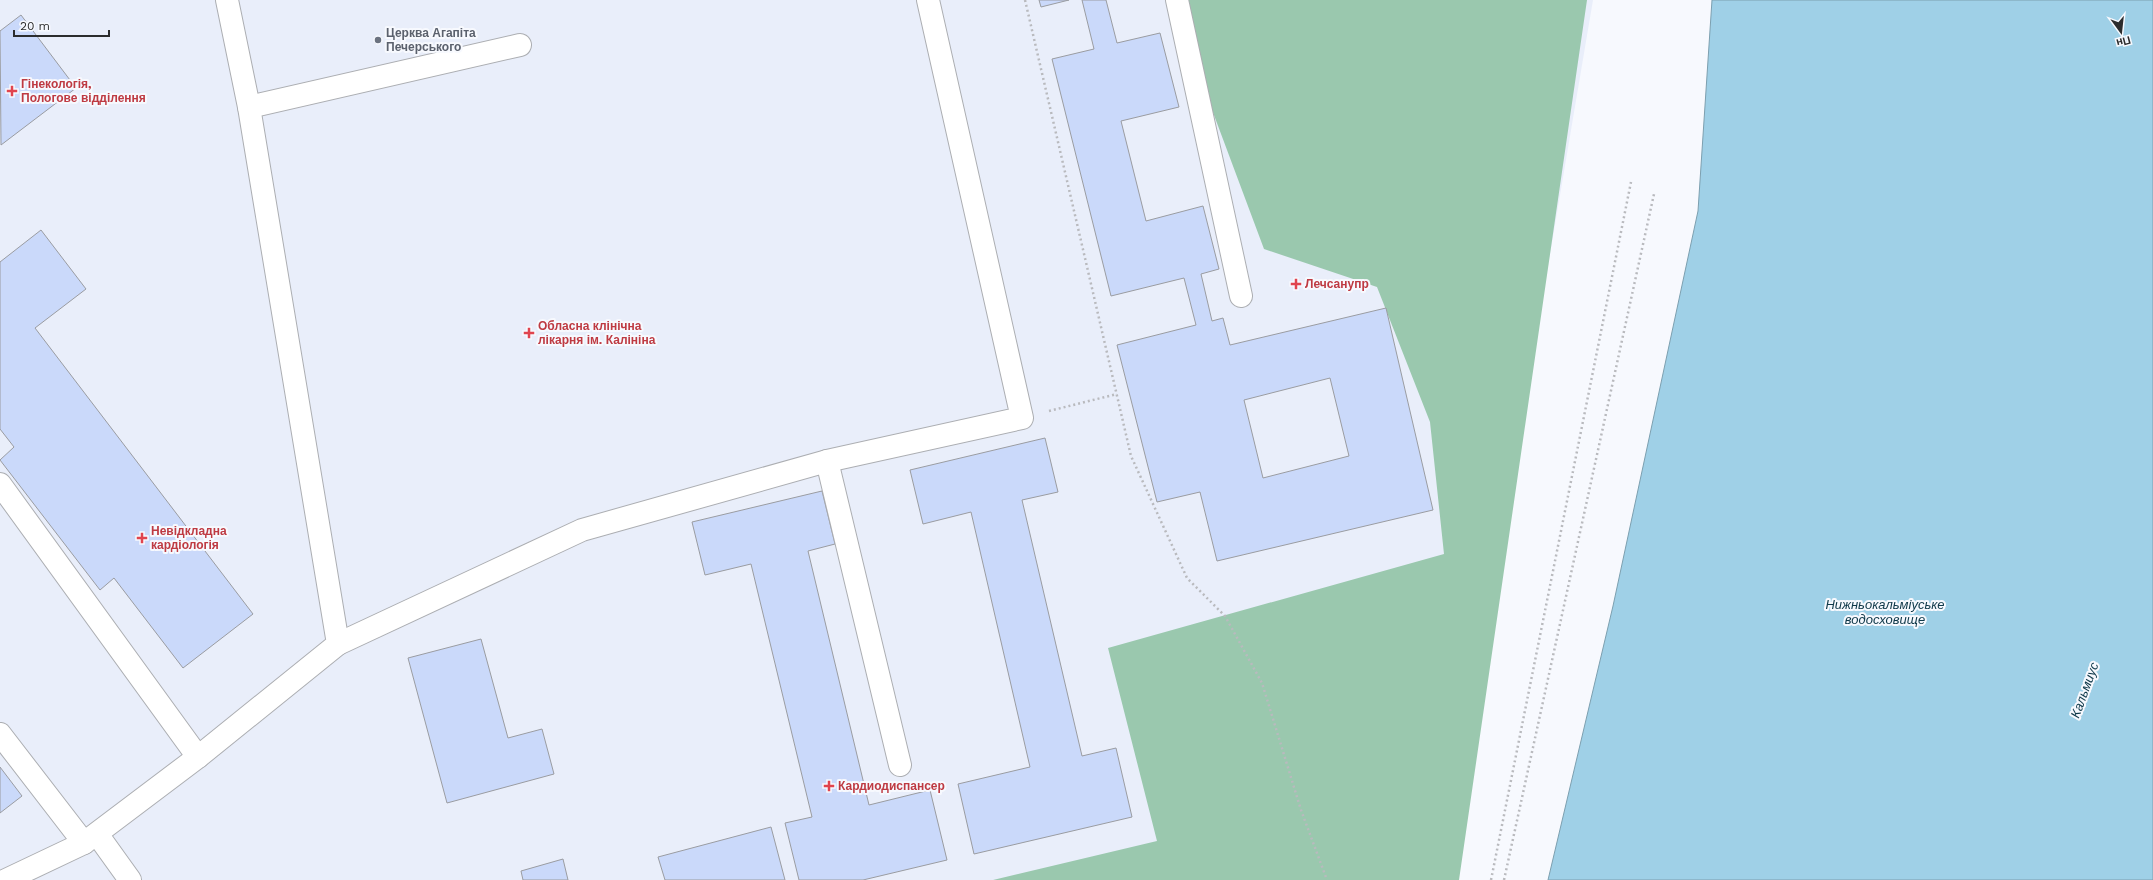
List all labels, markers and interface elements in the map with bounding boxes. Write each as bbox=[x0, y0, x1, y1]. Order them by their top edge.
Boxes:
scale bar bbox=[14, 12, 109, 38]
north arrow bbox=[2101, 12, 2141, 52]
text: 20 m bbox=[20, 19, 50, 33]
place label: Церква Агапіта Печерського bbox=[386, 26, 476, 54]
text: Пн bbox=[2115, 33, 2132, 49]
marker: Церква Агапіта Печерського bbox=[373, 35, 383, 45]
place label: Гінекологія, Пологове відділення bbox=[21, 77, 146, 105]
marker: Гінекологія, Пологове відділення bbox=[6, 85, 18, 97]
place label: Лечсанупр bbox=[1305, 277, 1369, 291]
marker: Лечсанупр bbox=[1290, 278, 1302, 290]
place label: Обласна клінічна лікарня ім. Калініна bbox=[538, 319, 656, 347]
marker: Обласна клінічна лікарня ім. Калініна bbox=[523, 327, 535, 339]
place label: Невідкладна кардіологія bbox=[151, 524, 227, 552]
marker: Невідкладна кардіологія bbox=[136, 532, 148, 544]
water label: Нижньокальміуське водосховище bbox=[1825, 597, 1945, 627]
water label: Кальмиус bbox=[2067, 660, 2102, 720]
place label: Кардиодиспансер bbox=[838, 779, 945, 793]
marker: Кардиодиспансер bbox=[823, 780, 835, 792]

